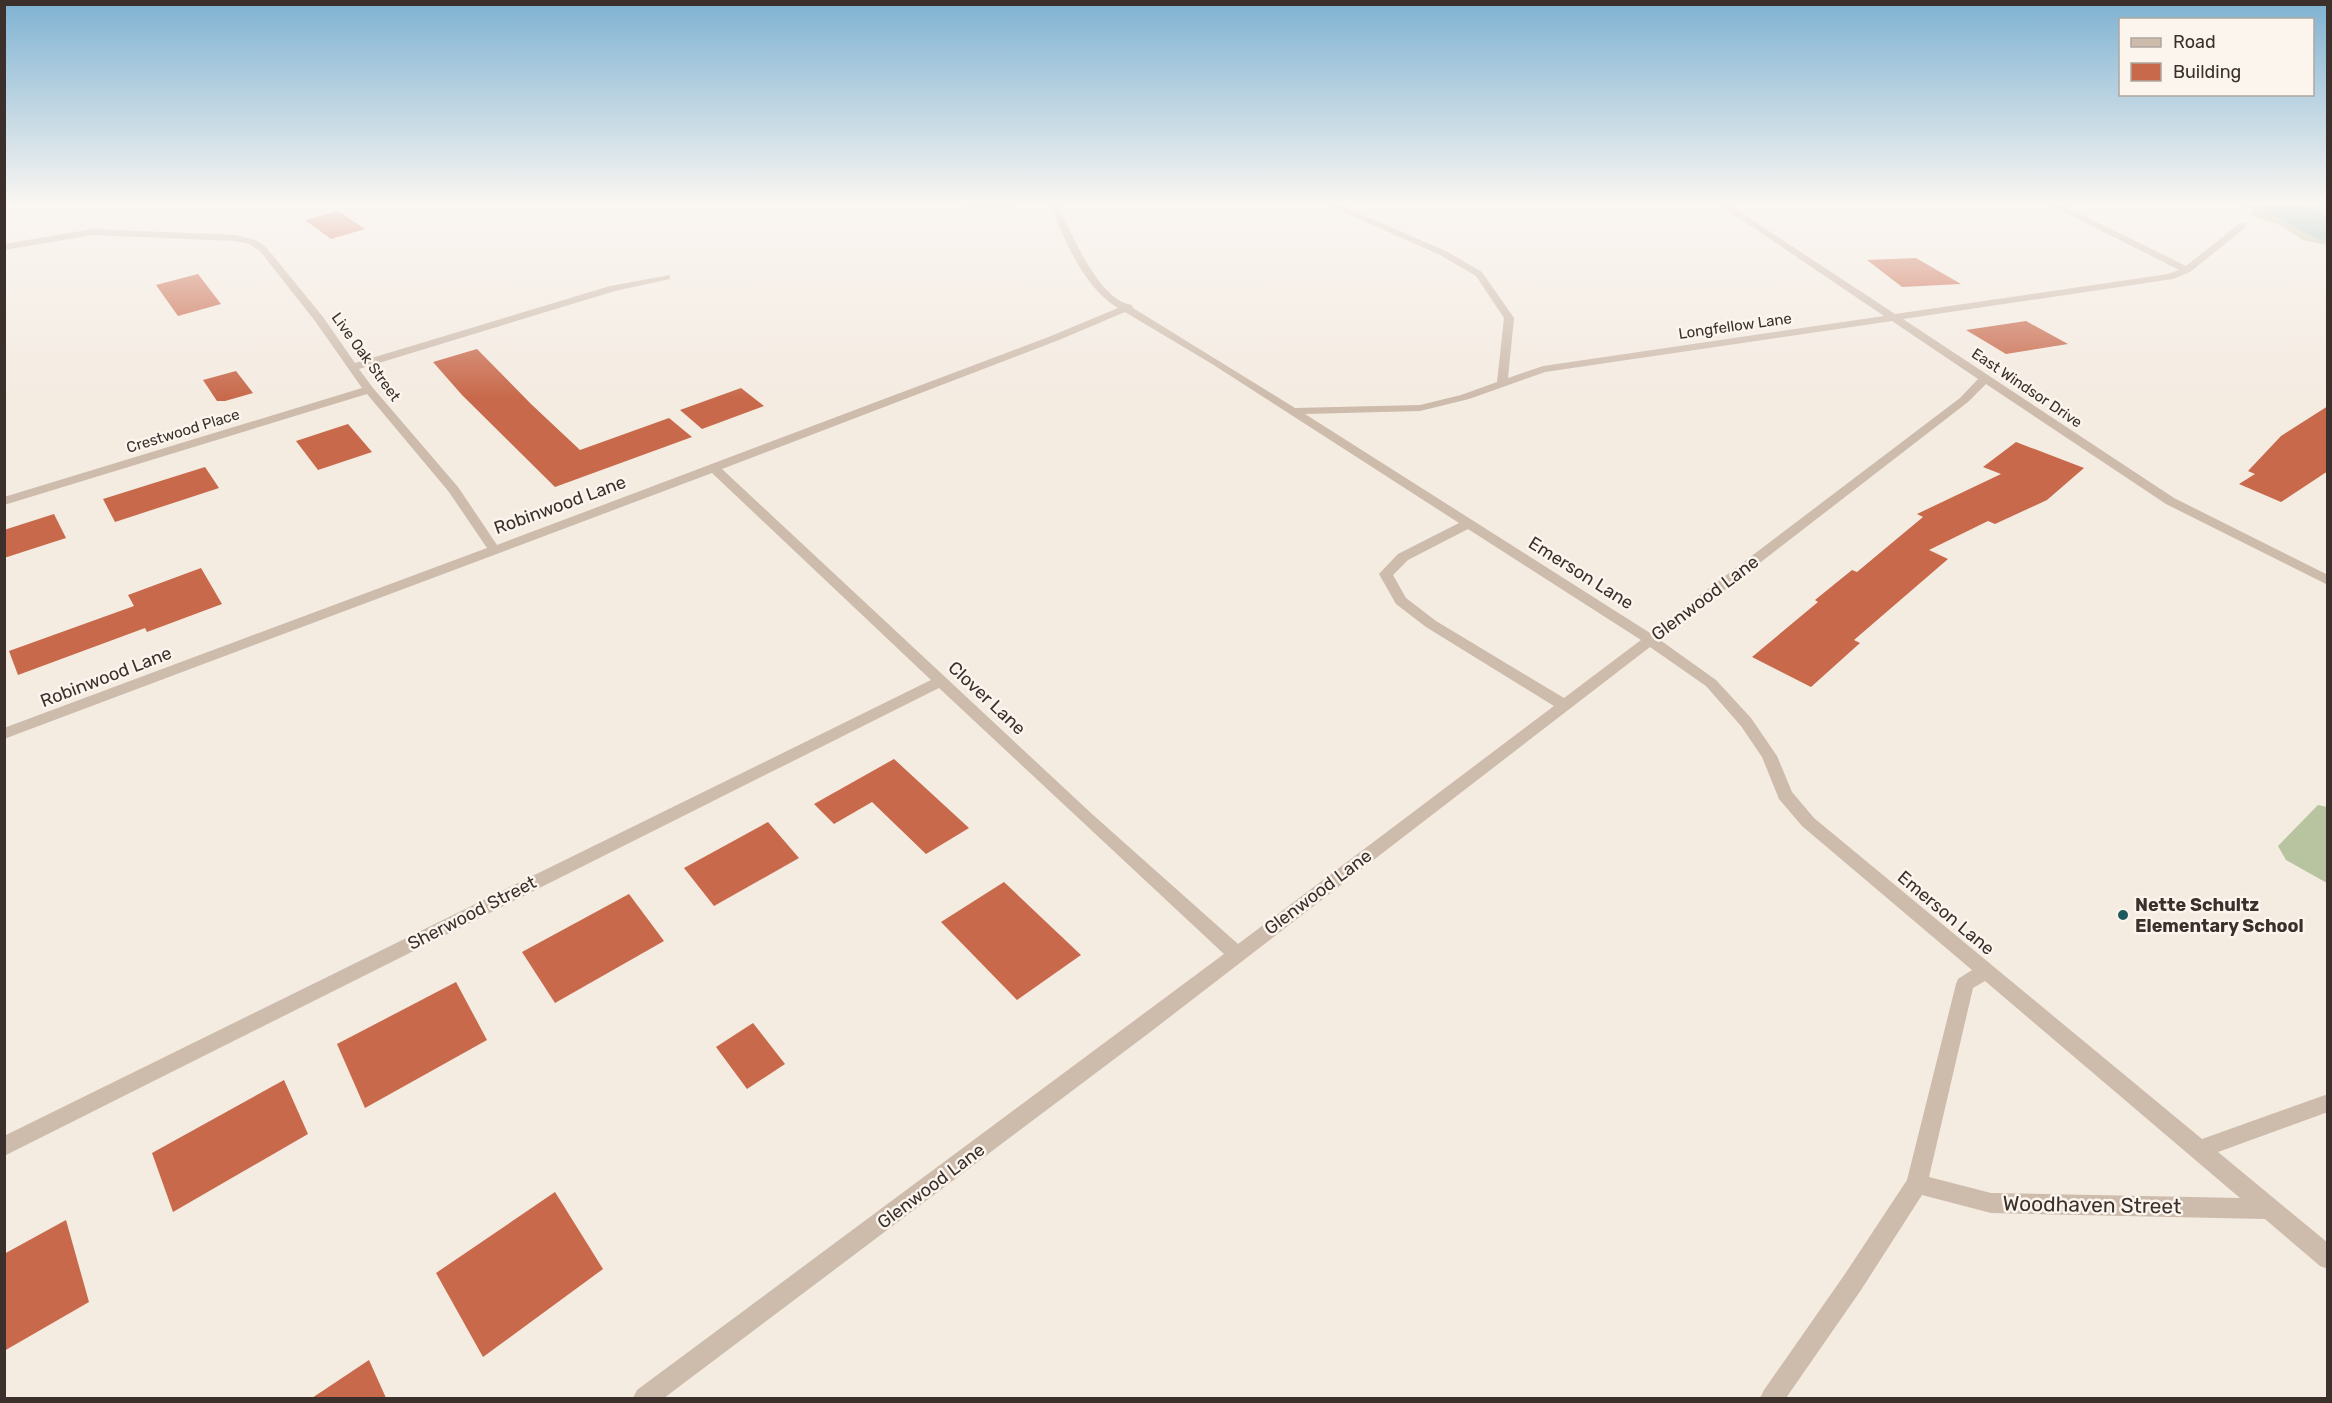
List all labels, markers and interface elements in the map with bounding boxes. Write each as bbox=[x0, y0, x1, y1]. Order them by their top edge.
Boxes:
legend bbox=[2119, 18, 2314, 96]
text: Road bbox=[2173, 31, 2216, 53]
text: Building bbox=[2173, 61, 2241, 83]
street label: Live Oak Street bbox=[328, 309, 404, 405]
street label: Longfellow Lane bbox=[1677, 309, 1793, 343]
street label: East Windsor Drive bbox=[1968, 344, 2086, 432]
street label: Crestwood Place bbox=[124, 405, 242, 457]
street label: Robinwood Lane bbox=[491, 471, 629, 539]
street label: Emerson Lane bbox=[1524, 532, 1638, 614]
street label: Glenwood Lane bbox=[1647, 551, 1763, 645]
street label: Robinwood Lane bbox=[37, 642, 175, 712]
street label: Clover Lane bbox=[944, 657, 1030, 739]
street label: Glenwood Lane bbox=[1260, 845, 1376, 939]
street label: Emerson Lane bbox=[1893, 866, 1999, 960]
street label: Sherwood Street bbox=[404, 871, 540, 955]
place label: Nette Schultz Elementary School bbox=[2135, 894, 2304, 937]
marker: Nette Schultz Elementary School bbox=[2116, 908, 2130, 922]
street label: Glenwood Lane bbox=[873, 1139, 989, 1233]
street label: Woodhaven Street bbox=[2002, 1190, 2182, 1219]

